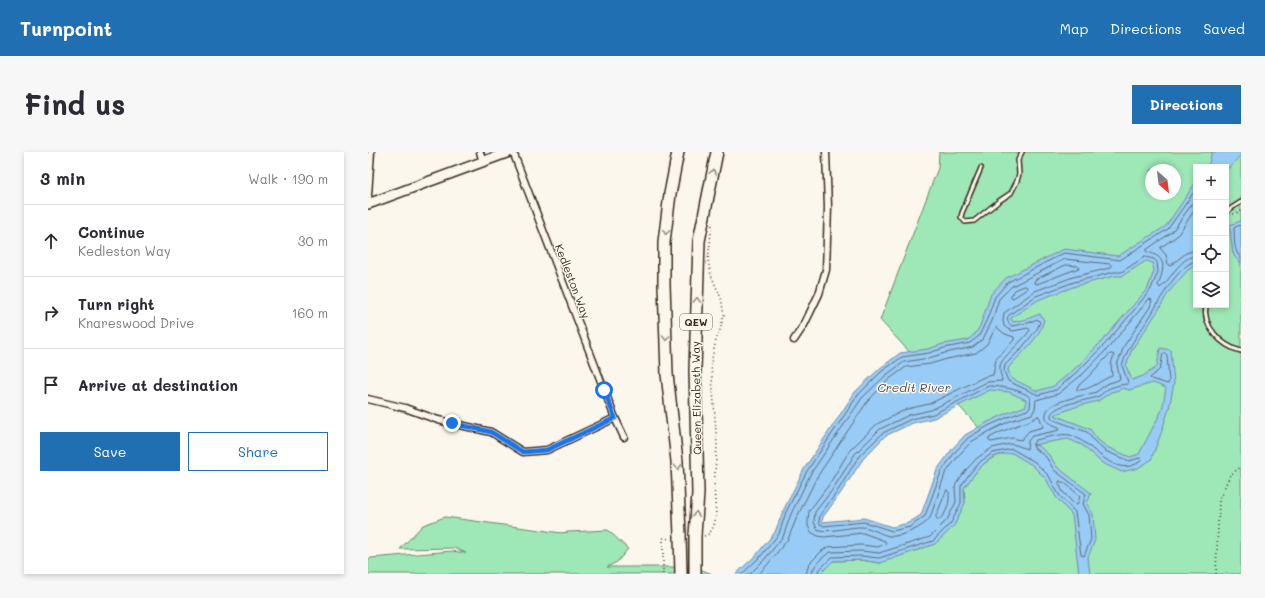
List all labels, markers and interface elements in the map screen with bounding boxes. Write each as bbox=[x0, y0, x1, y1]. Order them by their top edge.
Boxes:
text: Turnpoint bbox=[20, 16, 112, 41]
text: Map bbox=[1060, 19, 1088, 38]
text: Directions bbox=[1110, 19, 1181, 38]
text: Saved bbox=[1203, 19, 1245, 38]
button: Directions bbox=[1132, 85, 1241, 124]
text: Find us bbox=[24, 86, 125, 122]
north arrow bbox=[1145, 164, 1181, 200]
map controls bbox=[1193, 164, 1229, 308]
button: + bbox=[1193, 164, 1229, 200]
text: 3 min bbox=[40, 167, 85, 189]
one-way arrow bbox=[708, 168, 716, 175]
text: Walk · 190 m bbox=[248, 170, 328, 187]
button: − bbox=[1193, 200, 1229, 236]
text: Continue bbox=[78, 222, 145, 242]
one-way arrow bbox=[661, 229, 670, 235]
icon: ahead bbox=[40, 230, 62, 252]
text: 30 m bbox=[298, 232, 328, 249]
button: locate bbox=[1193, 236, 1229, 272]
text: Kedleston Way bbox=[78, 242, 171, 259]
street label: Kedleston Way bbox=[552, 242, 594, 321]
button: layers bbox=[1193, 272, 1229, 308]
text: Turn right bbox=[78, 294, 155, 314]
one-way arrow bbox=[693, 297, 701, 303]
icon: right bbox=[40, 302, 62, 324]
text: 160 m bbox=[292, 304, 328, 321]
text: Knareswood Drive bbox=[78, 314, 194, 331]
road number: QEW bbox=[680, 314, 712, 330]
one-way arrow bbox=[661, 335, 670, 341]
street label: Queen Elizabeth Way bbox=[688, 341, 704, 455]
icon: arrive bbox=[40, 374, 62, 396]
text: Arrive at destination bbox=[78, 375, 238, 395]
water label: Credit River bbox=[877, 379, 951, 395]
route start bbox=[595, 381, 613, 399]
route end bbox=[443, 414, 461, 432]
button: Save bbox=[40, 432, 180, 471]
button: Share bbox=[188, 432, 328, 471]
one-way arrow bbox=[673, 464, 682, 470]
one-way arrow bbox=[692, 511, 701, 517]

